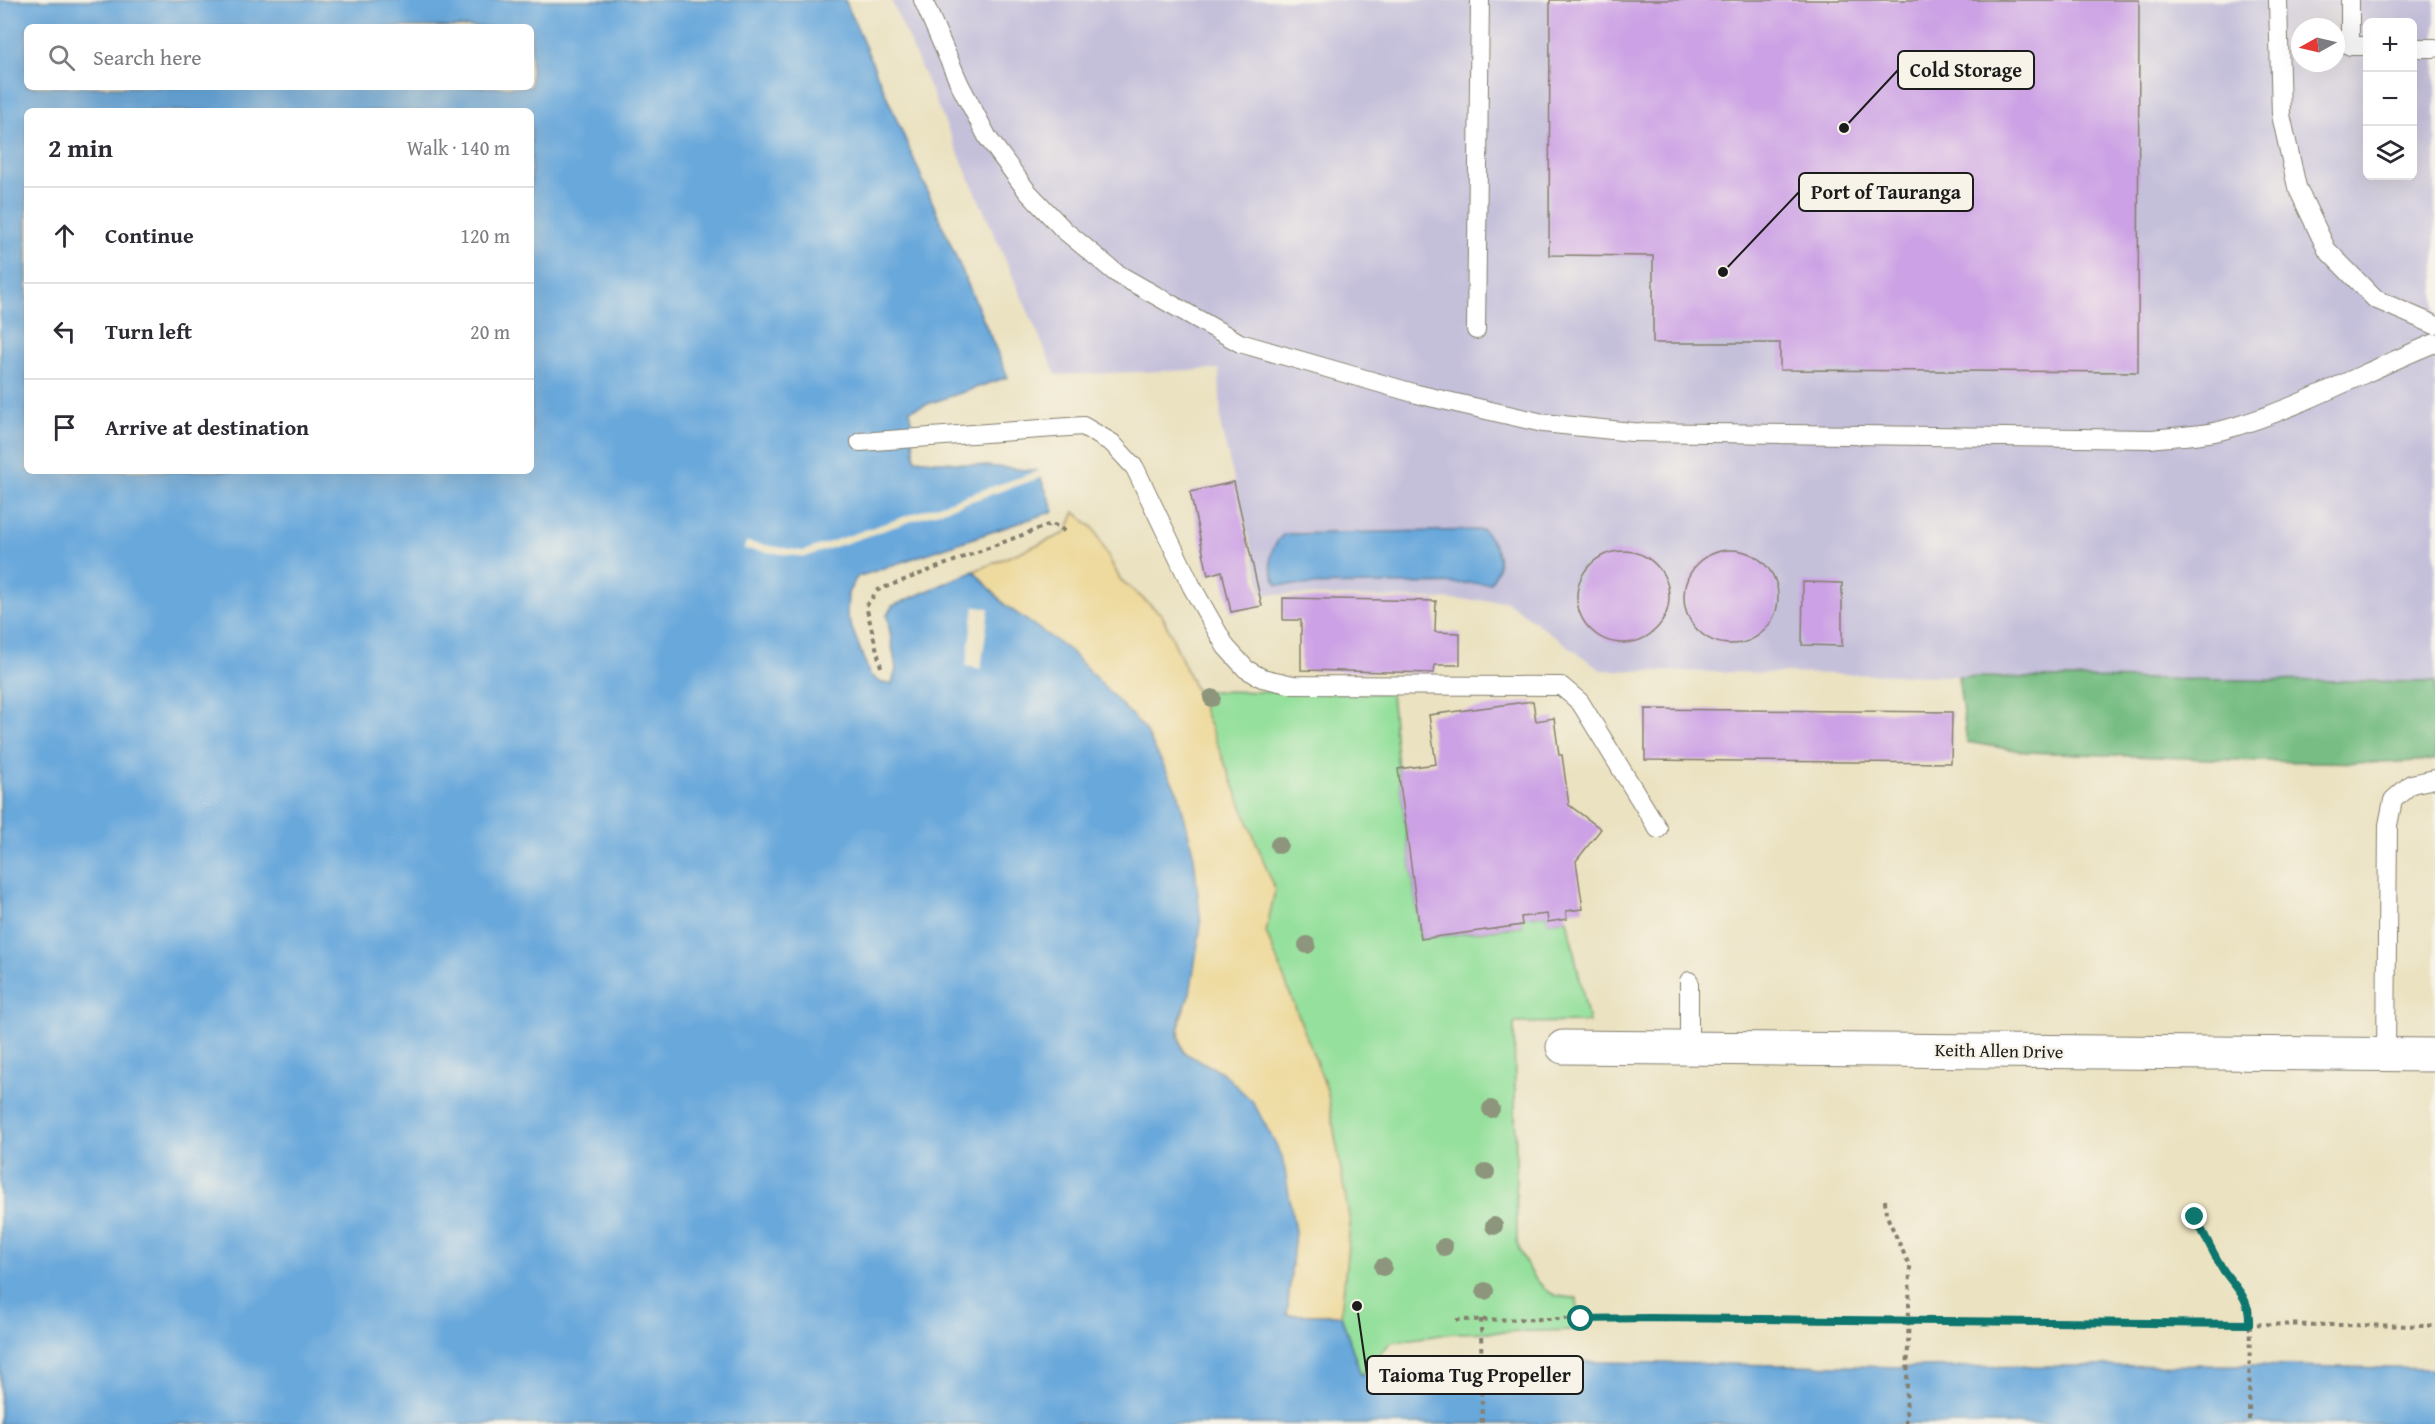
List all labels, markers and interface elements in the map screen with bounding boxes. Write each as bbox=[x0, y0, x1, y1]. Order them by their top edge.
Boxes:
north arrow bbox=[2291, 18, 2345, 72]
map controls bbox=[2363, 18, 2417, 180]
button: + bbox=[2363, 18, 2417, 72]
search box bbox=[24, 24, 534, 90]
icon: search bbox=[45, 41, 78, 74]
text: Search here bbox=[93, 41, 202, 73]
callout: Cold Storage bbox=[1898, 51, 2034, 89]
text: Cold Storage bbox=[1910, 55, 2022, 84]
button: − bbox=[2363, 72, 2417, 126]
button: layers bbox=[2363, 126, 2417, 180]
text: 2 min bbox=[48, 128, 113, 167]
text: Walk · 140 m bbox=[407, 133, 510, 162]
callout: Port of Tauranga bbox=[1799, 173, 1973, 211]
text: Port of Tauranga bbox=[1811, 177, 1962, 206]
icon: ahead bbox=[48, 219, 81, 252]
text: Continue bbox=[105, 219, 194, 251]
text: 120 m bbox=[460, 221, 510, 250]
icon: left bbox=[48, 315, 81, 348]
text: Turn left bbox=[105, 315, 192, 347]
text: 20 m bbox=[470, 317, 510, 346]
icon: arrive bbox=[48, 411, 81, 444]
text: Arrive at destination bbox=[105, 411, 309, 443]
street label: Keith Allen Drive bbox=[1935, 1036, 2063, 1065]
route end bbox=[2181, 1203, 2207, 1229]
route start bbox=[1567, 1305, 1593, 1331]
callout: Taioma Tug Propeller bbox=[1367, 1356, 1583, 1394]
text: Taioma Tug Propeller bbox=[1379, 1360, 1571, 1389]

